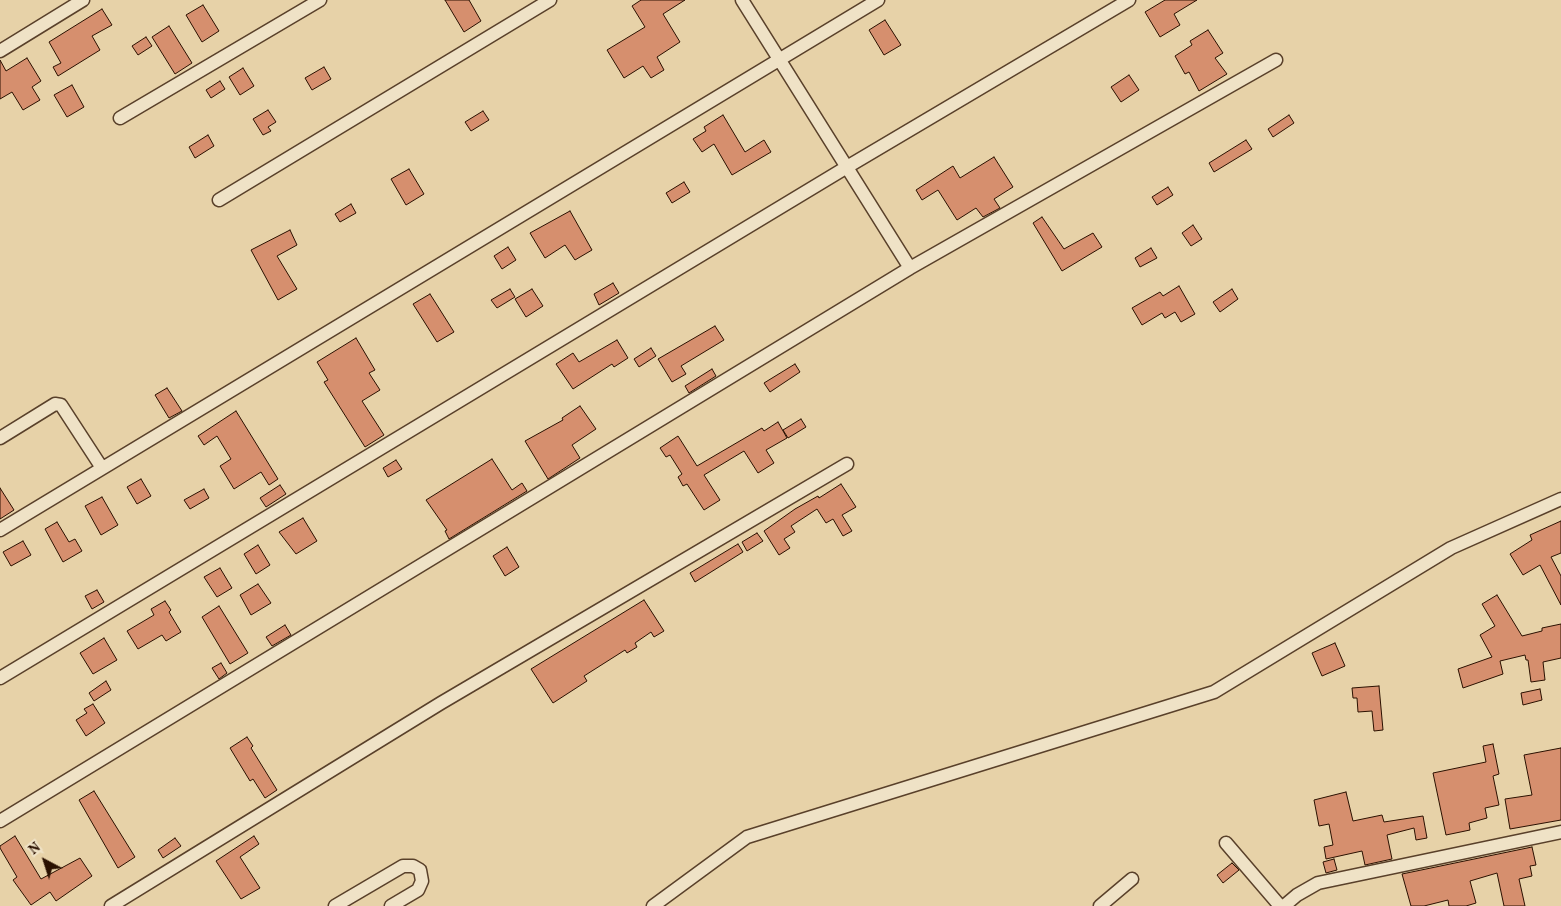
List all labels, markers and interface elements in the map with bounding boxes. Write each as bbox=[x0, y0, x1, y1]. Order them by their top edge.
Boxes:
north arrow bbox=[20, 836, 70, 886]
text: N bbox=[25, 839, 45, 860]

